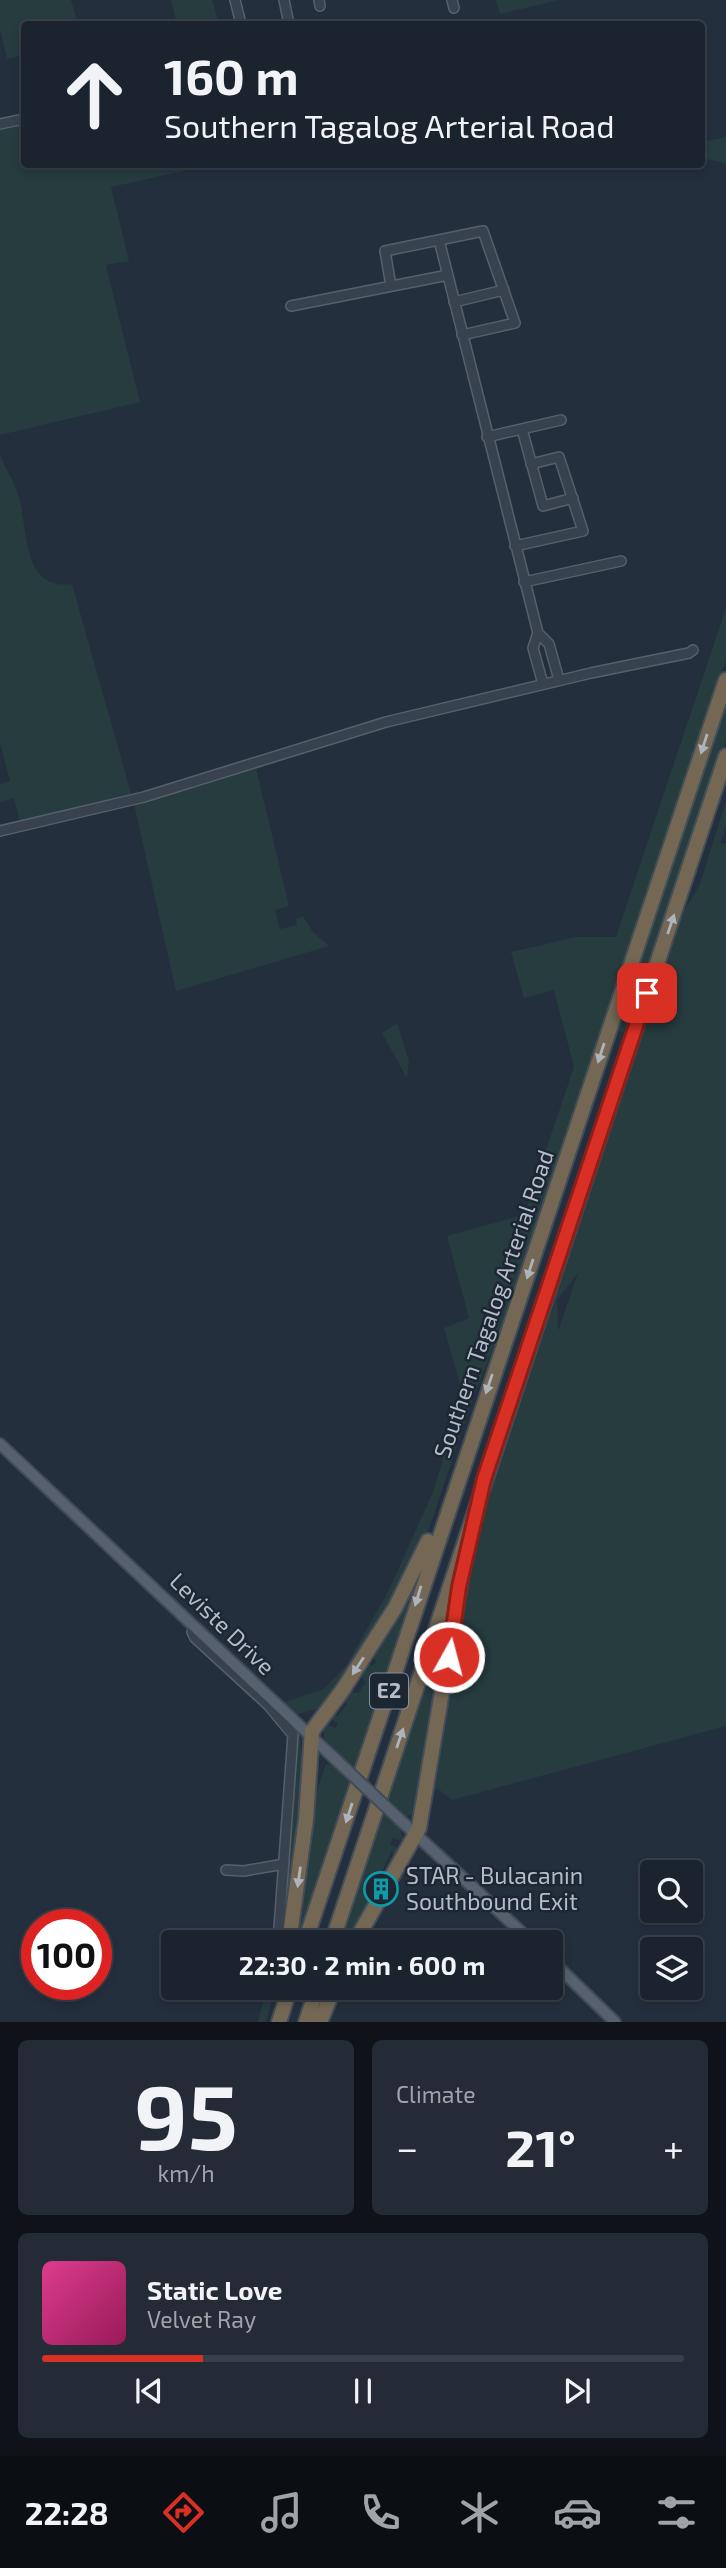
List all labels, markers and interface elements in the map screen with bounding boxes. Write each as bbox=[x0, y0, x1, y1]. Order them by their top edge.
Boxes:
text: 160 m bbox=[164, 46, 299, 105]
icon: ahead bbox=[49, 49, 140, 140]
text: Southern Tagalog Arterial Road bbox=[164, 106, 614, 144]
one-way arrow bbox=[699, 734, 709, 755]
one-way arrow bbox=[666, 913, 677, 934]
pin bbox=[617, 963, 677, 1023]
icon: arrive bbox=[628, 974, 666, 1012]
one-way arrow bbox=[595, 1043, 606, 1064]
street label: Southern Tagalog Arterial Road bbox=[427, 1146, 559, 1461]
one-way arrow bbox=[524, 1259, 534, 1280]
one-way arrow bbox=[483, 1374, 494, 1395]
street label: Leviste Drive bbox=[165, 1566, 281, 1680]
one-way arrow bbox=[413, 1586, 423, 1607]
position arrow bbox=[412, 1620, 486, 1694]
one-way arrow bbox=[352, 1656, 365, 1676]
road number: E2 bbox=[370, 1674, 408, 1708]
one-way arrow bbox=[395, 1728, 406, 1749]
one-way arrow bbox=[343, 1803, 353, 1824]
map controls bbox=[640, 1860, 703, 2000]
button: search bbox=[640, 1860, 703, 1923]
place label: STAR - Bulacanin Southbound Exit bbox=[406, 1861, 583, 1915]
one-way arrow bbox=[293, 1866, 304, 1888]
building icon: STAR - Bulacanin Southbound Exit bbox=[362, 1870, 400, 1908]
speed limit sign: 100 bbox=[21, 1909, 112, 2000]
button: layers bbox=[640, 1937, 703, 2000]
text: 22:30 · 2 min · 600 m bbox=[239, 1949, 485, 1980]
text: 95 bbox=[134, 2059, 238, 2168]
text: Climate bbox=[396, 2080, 476, 2108]
text: 21° bbox=[505, 2115, 576, 2177]
text: − bbox=[396, 2124, 418, 2170]
text: + bbox=[663, 2124, 684, 2170]
text: km/h bbox=[157, 2159, 215, 2187]
text: Static Love bbox=[147, 2274, 283, 2305]
text: Velvet Ray bbox=[147, 2305, 256, 2333]
icon: previous bbox=[130, 2372, 168, 2410]
icon: pause bbox=[344, 2372, 382, 2410]
icon: next bbox=[558, 2372, 596, 2410]
icon: directions bbox=[159, 2488, 208, 2537]
icon: music bbox=[257, 2488, 306, 2537]
icon: phone bbox=[356, 2488, 405, 2537]
icon: climate bbox=[455, 2488, 504, 2537]
icon: car bbox=[553, 2488, 602, 2537]
icon: filters bbox=[652, 2488, 701, 2537]
text: 22:28 bbox=[25, 2493, 109, 2531]

